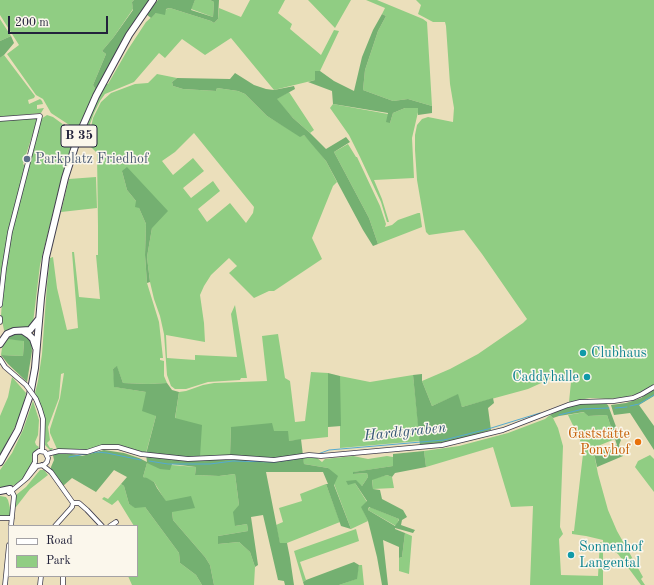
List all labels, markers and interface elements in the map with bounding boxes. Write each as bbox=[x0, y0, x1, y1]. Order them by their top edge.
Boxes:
scale bar bbox=[10, 8, 110, 34]
text: 200 m bbox=[15, 17, 49, 29]
road number: B 35 bbox=[61, 125, 97, 147]
place label: Parkplatz Friedhof bbox=[35, 151, 149, 167]
marker: Parkplatz Friedhof bbox=[22, 154, 32, 164]
place label: Clubhaus bbox=[591, 345, 647, 361]
marker: Clubhaus bbox=[578, 348, 588, 358]
place label: Caddyhalle bbox=[512, 369, 579, 385]
marker: Caddyhalle bbox=[582, 372, 592, 382]
water label: Hardtgraben bbox=[363, 419, 447, 445]
place label: Gaststätte Ponyhof bbox=[568, 426, 630, 458]
marker: Gaststätte Ponyhof bbox=[633, 437, 643, 447]
legend bbox=[8, 525, 138, 577]
text: Road bbox=[46, 535, 73, 547]
place label: Sonnenhof Langental bbox=[579, 539, 643, 572]
marker: Sonnenhof Langental bbox=[566, 550, 576, 560]
text: Park bbox=[46, 555, 71, 567]

